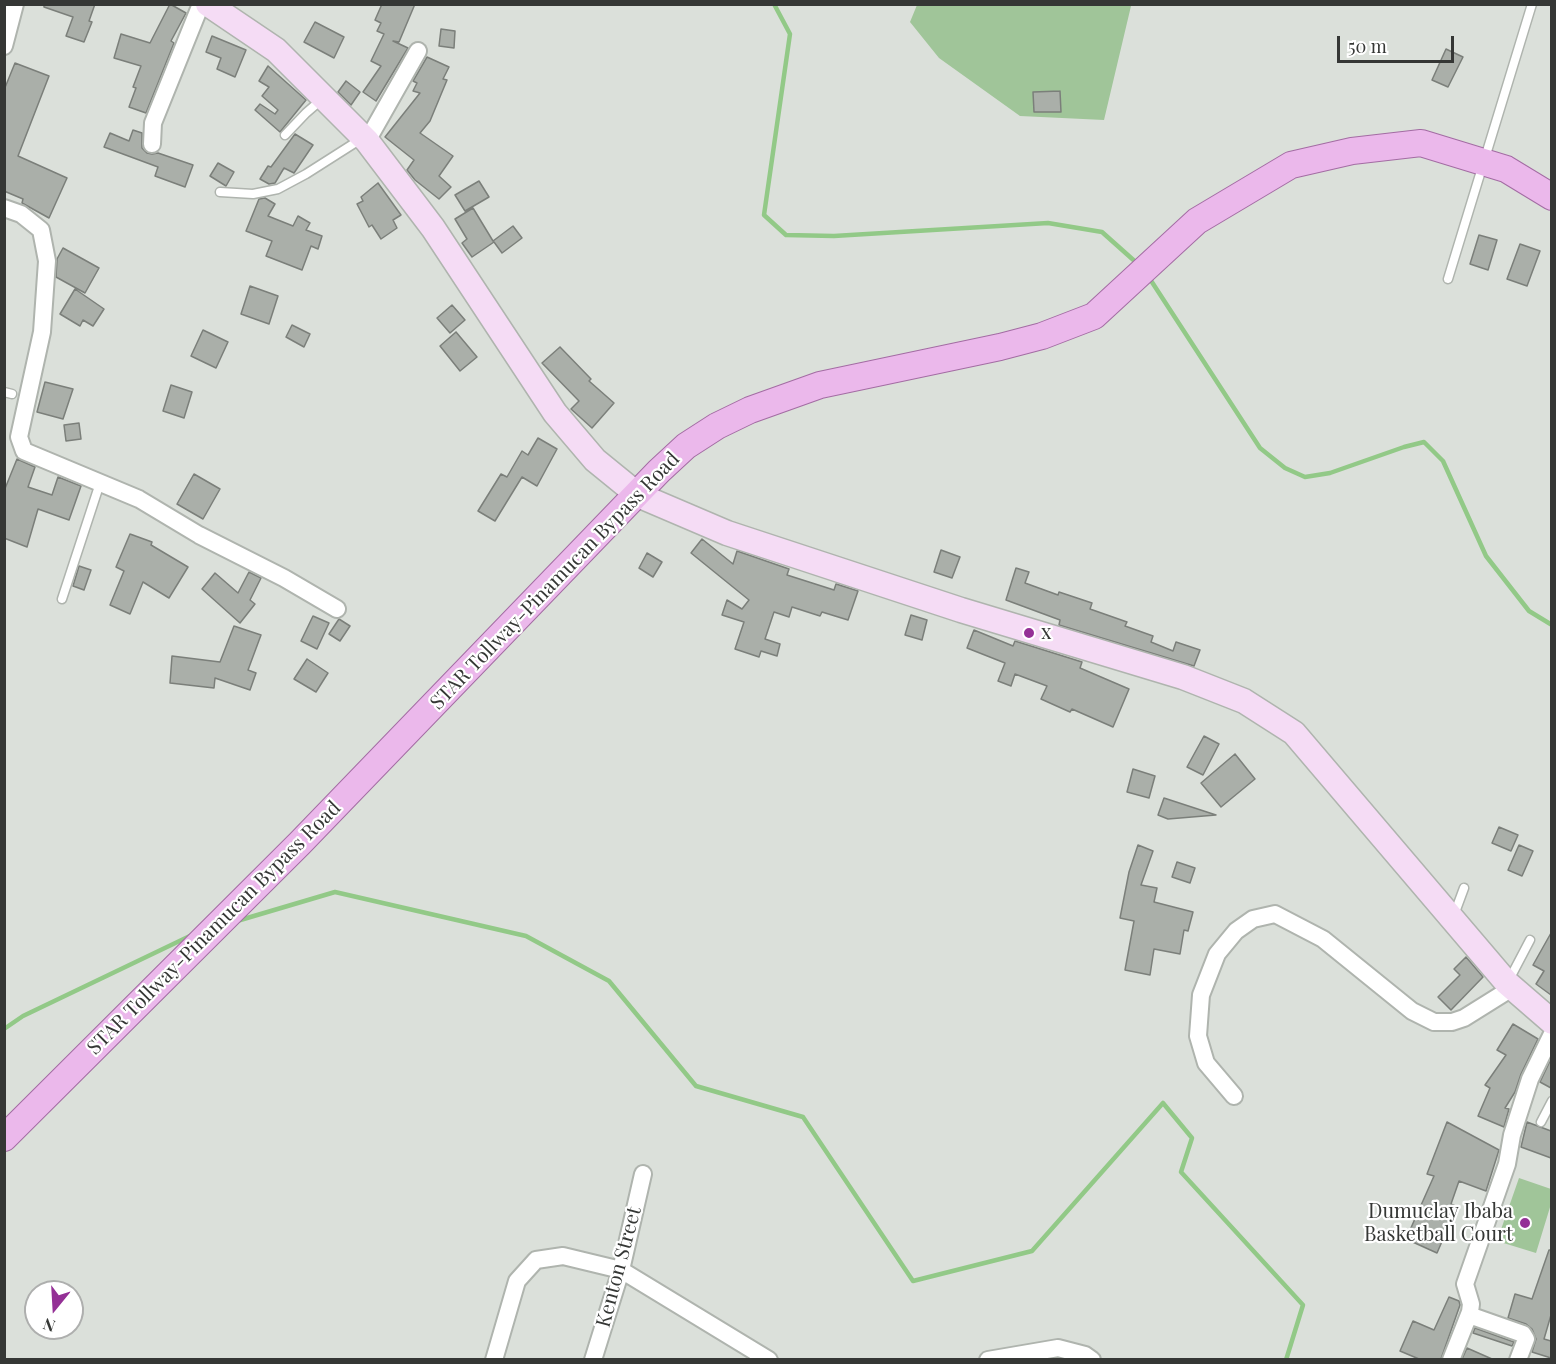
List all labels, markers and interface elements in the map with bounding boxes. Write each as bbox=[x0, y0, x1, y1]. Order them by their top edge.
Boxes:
scale bar bbox=[1340, 24, 1457, 62]
text: 50 m bbox=[1348, 34, 1387, 58]
street label: STAR Tollway-Pinamucan Bypass Road bbox=[425, 447, 685, 715]
place label: x bbox=[1041, 621, 1051, 645]
marker: x bbox=[1022, 626, 1036, 640]
street label: STAR Tollway-Pinamucan Bypass Road bbox=[82, 796, 346, 1060]
place label: Dumuclay Ibaba Basketball Court bbox=[1364, 1200, 1513, 1247]
street label: Kenton Street bbox=[591, 1204, 647, 1330]
marker: Dumuclay Ibaba Basketball Court bbox=[1518, 1216, 1532, 1230]
north arrow bbox=[24, 1280, 84, 1340]
text: N bbox=[40, 1314, 58, 1337]

